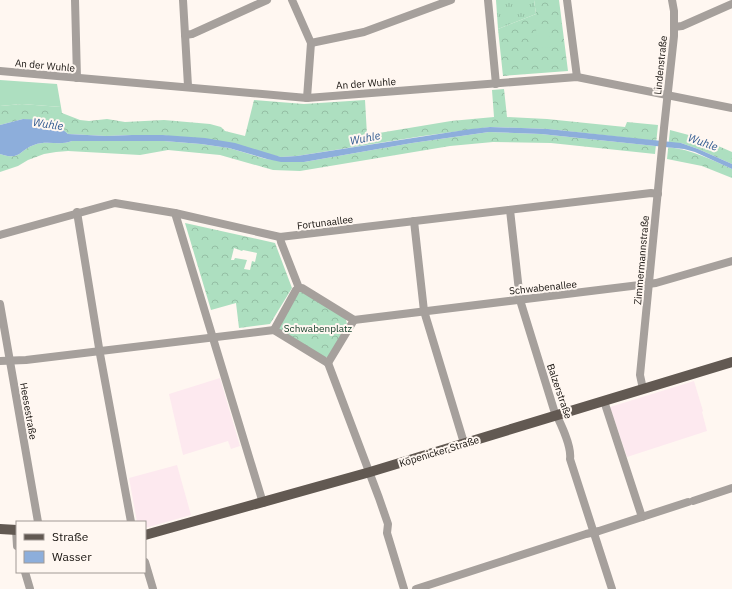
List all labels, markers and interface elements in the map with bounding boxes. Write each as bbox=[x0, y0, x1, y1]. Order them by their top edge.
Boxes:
street label: Lindenstraße bbox=[651, 34, 670, 95]
street label: An der Wuhle bbox=[14, 56, 76, 75]
street label: An der Wuhle bbox=[336, 75, 397, 92]
water label: Wuhle bbox=[32, 115, 64, 133]
water label: Wuhle bbox=[349, 128, 382, 148]
water label: Wuhle bbox=[686, 130, 720, 154]
street label: Fortunaallee bbox=[296, 213, 354, 232]
street label: Zimmermannstraße bbox=[631, 214, 652, 305]
street label: Schwabenallee bbox=[509, 277, 578, 298]
park label: Schwabenplatz bbox=[284, 322, 353, 335]
street label: Balzerstraße bbox=[544, 362, 575, 421]
street label: Heesestraße bbox=[17, 382, 40, 441]
street label: Köpenicker Straße bbox=[398, 433, 481, 470]
legend bbox=[16, 521, 146, 573]
text: Straße bbox=[52, 529, 89, 544]
text: Wasser bbox=[52, 549, 92, 564]

